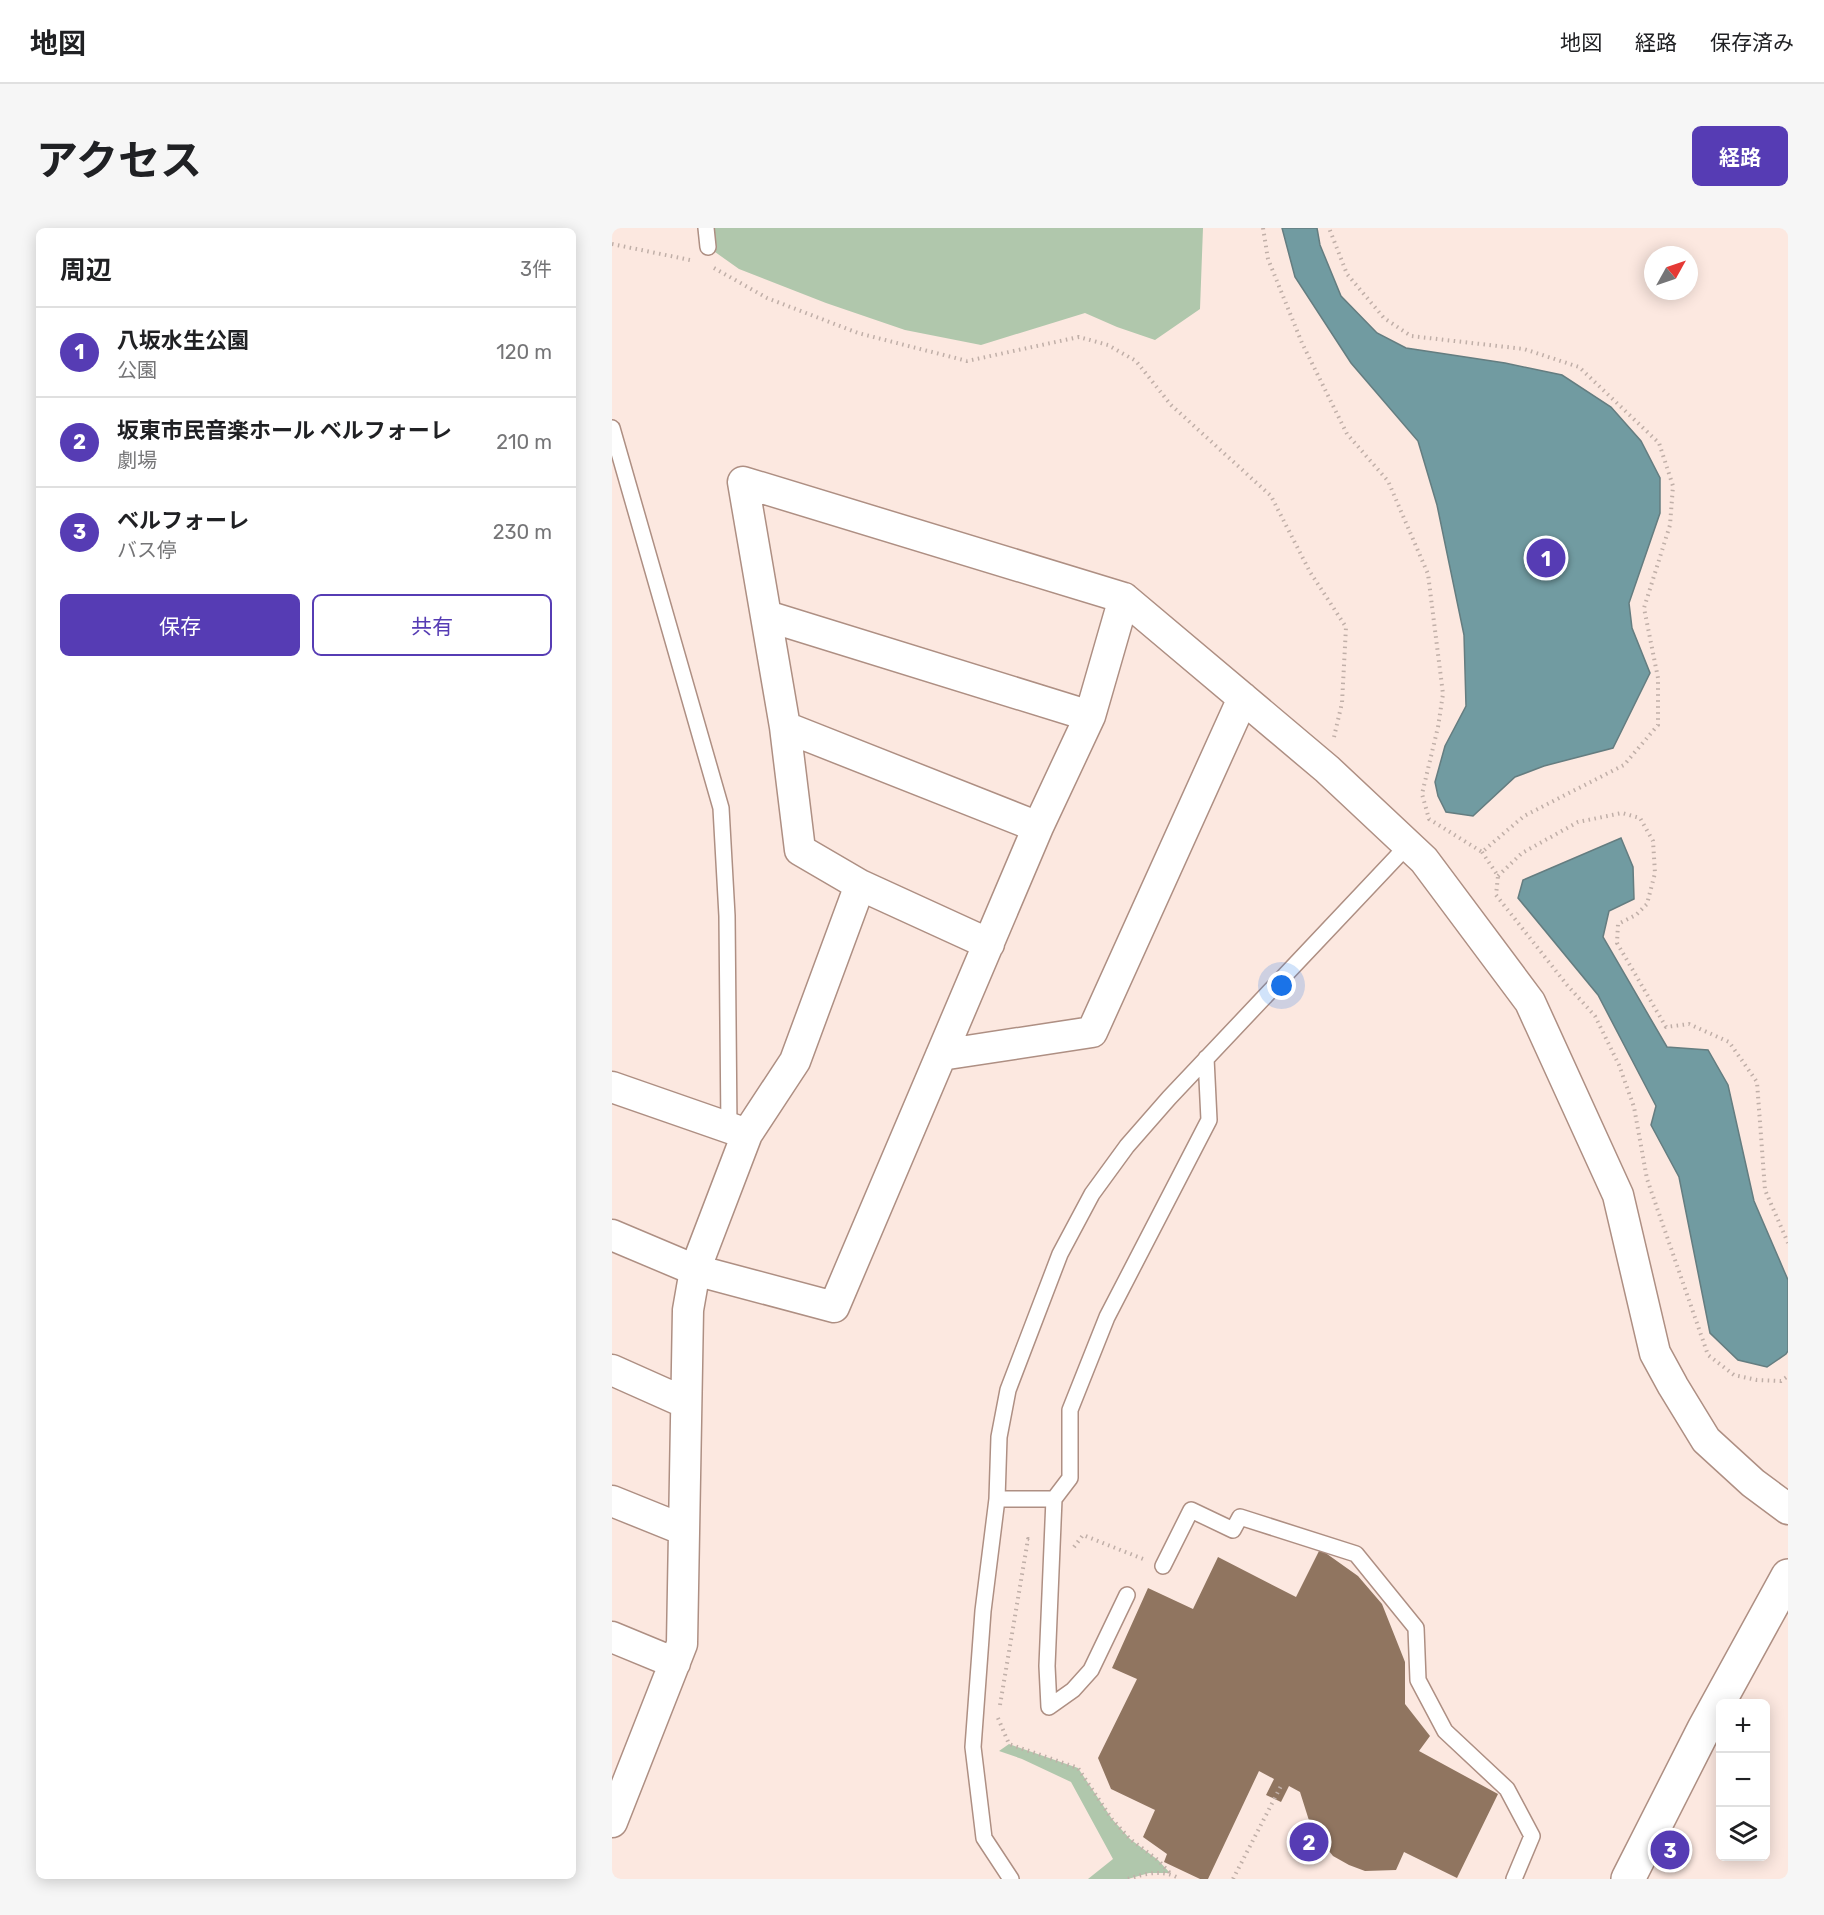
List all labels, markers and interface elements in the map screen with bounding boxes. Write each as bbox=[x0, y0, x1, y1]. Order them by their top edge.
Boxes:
text: 地図 bbox=[30, 27, 86, 60]
text: 地図 bbox=[1560, 30, 1602, 55]
text: 経路 bbox=[1635, 30, 1677, 55]
text: 保存済み bbox=[1710, 30, 1794, 55]
button: 経路 bbox=[1692, 126, 1788, 186]
text: アクセス bbox=[36, 136, 202, 186]
north arrow bbox=[1644, 246, 1698, 300]
text: 周辺 bbox=[60, 255, 112, 286]
text: 3件 bbox=[520, 257, 552, 281]
text: 八坂水生公園 bbox=[117, 327, 249, 354]
text: 1 bbox=[75, 340, 84, 364]
text: 120 m bbox=[496, 340, 552, 364]
text: 公園 bbox=[117, 358, 157, 382]
text: 坂東市民音楽ホール ベルフォーレ bbox=[117, 417, 452, 444]
text: 2 bbox=[73, 430, 86, 454]
text: 210 m bbox=[496, 430, 552, 454]
text: 劇場 bbox=[117, 448, 157, 472]
text: ベルフォーレ bbox=[117, 507, 249, 534]
text: 3 bbox=[73, 520, 86, 544]
text: 230 m bbox=[493, 520, 552, 544]
pin: 1 bbox=[1526, 536, 1566, 580]
text: バス停 bbox=[117, 538, 177, 562]
button: 保存 bbox=[60, 594, 300, 656]
button: 共有 bbox=[312, 594, 552, 656]
your location bbox=[1267, 971, 1296, 1000]
map controls bbox=[1716, 1699, 1770, 1861]
button: + bbox=[1716, 1699, 1770, 1753]
button: − bbox=[1716, 1753, 1770, 1807]
button: layers bbox=[1716, 1807, 1770, 1861]
pin: 2 bbox=[1290, 1820, 1328, 1864]
pin: 3 bbox=[1650, 1828, 1690, 1872]

